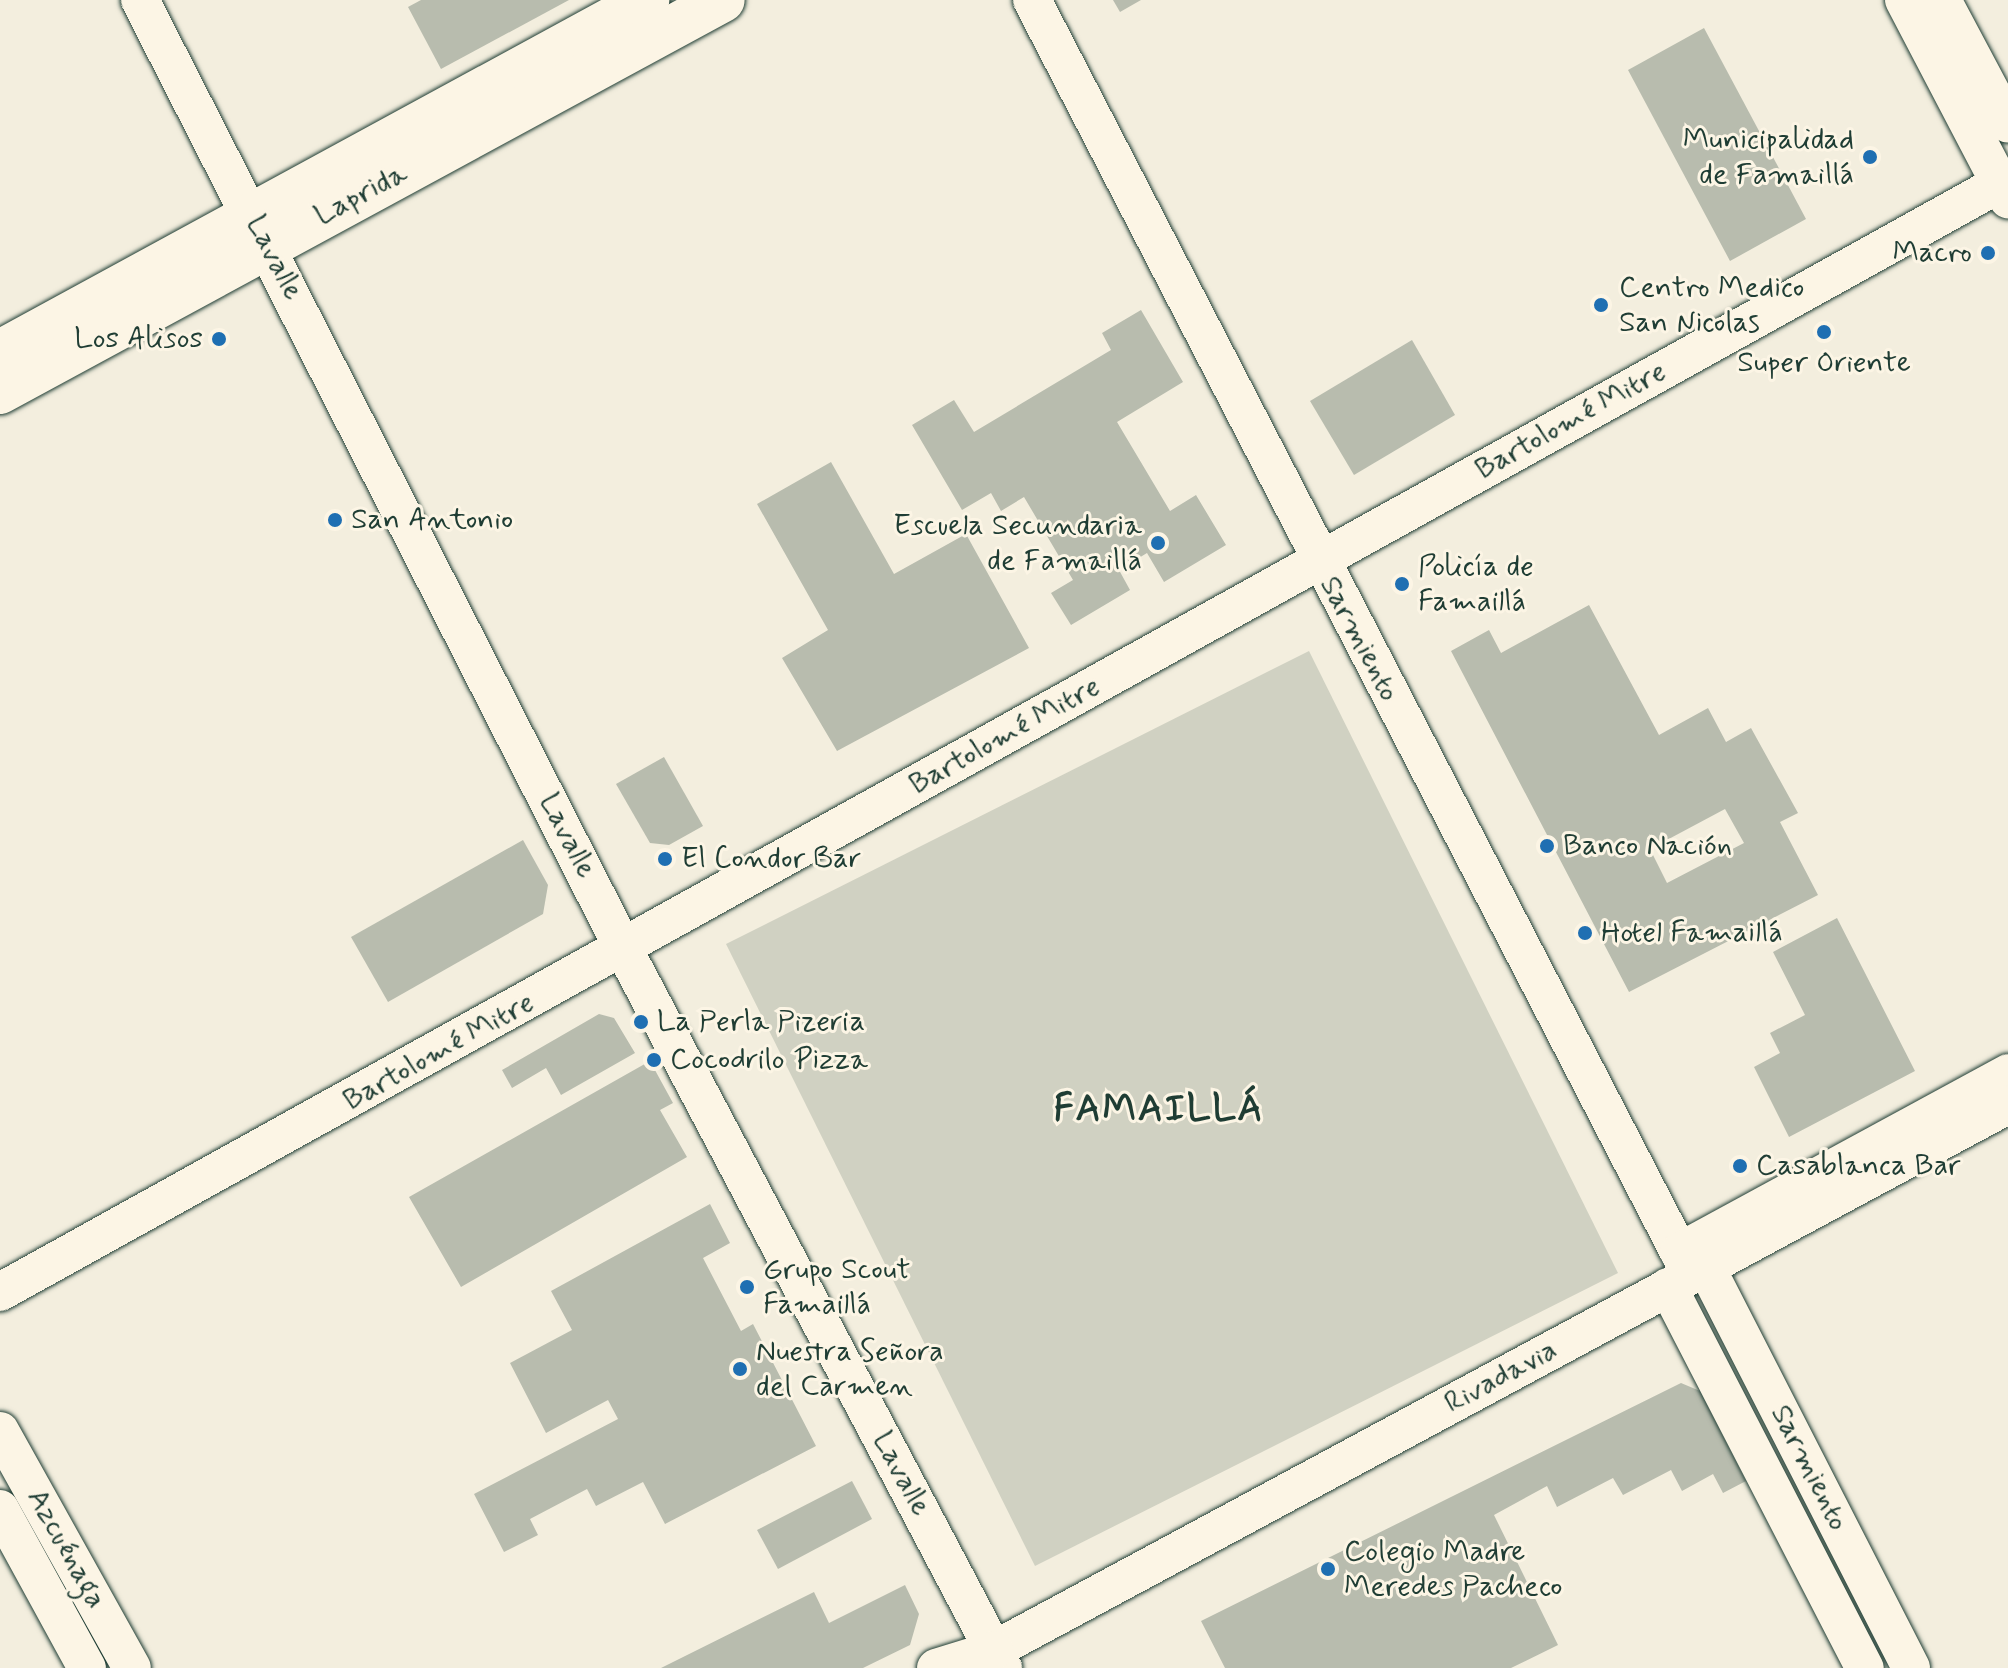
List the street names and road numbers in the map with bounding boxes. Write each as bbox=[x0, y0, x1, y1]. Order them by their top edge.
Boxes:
street label: Laprida bbox=[308, 156, 414, 234]
street label: Lavalle bbox=[237, 209, 311, 307]
street label: Bartolomé Mitre bbox=[1469, 354, 1673, 488]
street label: Sarmiento bbox=[1311, 570, 1407, 708]
street label: Bartolomé Mitre bbox=[903, 669, 1107, 803]
street label: Lavalle bbox=[530, 787, 604, 885]
street label: Bartolomé Mitre bbox=[337, 985, 541, 1119]
street label: Rivadavia bbox=[1438, 1332, 1564, 1422]
street label: Sarmiento bbox=[1762, 1399, 1856, 1537]
street label: Lavalle bbox=[864, 1425, 938, 1523]
street label: Azcuénaga bbox=[18, 1483, 114, 1615]

